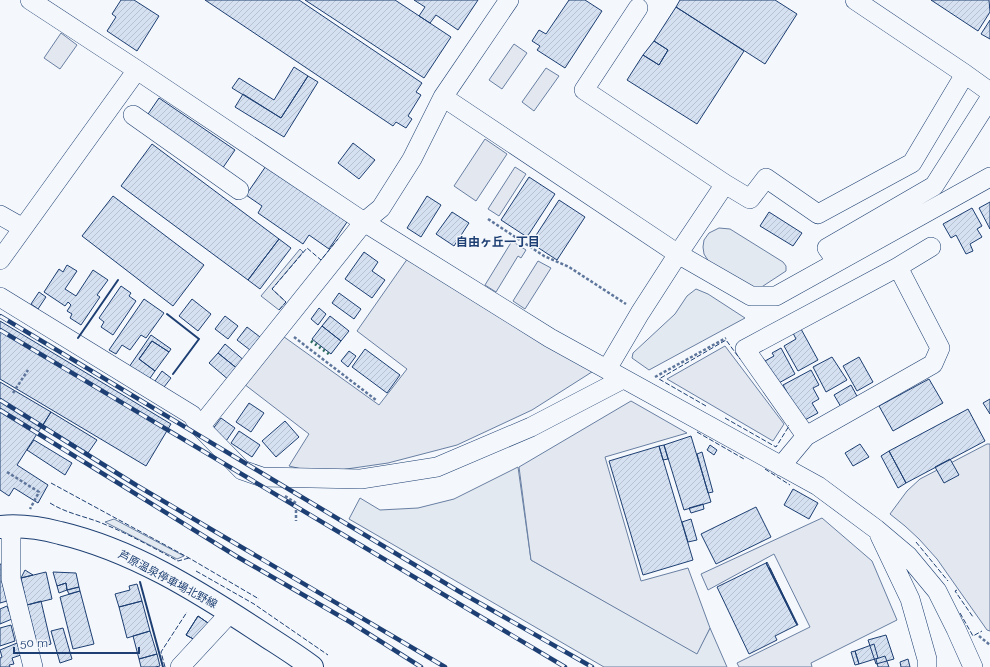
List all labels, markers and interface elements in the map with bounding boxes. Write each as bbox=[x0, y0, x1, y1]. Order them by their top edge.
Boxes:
district label: 自由ヶ丘一丁目 bbox=[456, 235, 540, 249]
street label: 芦原温泉停車場北野線 bbox=[116, 548, 219, 611]
scale bar bbox=[14, 629, 139, 655]
text: 50 m bbox=[20, 636, 48, 650]

